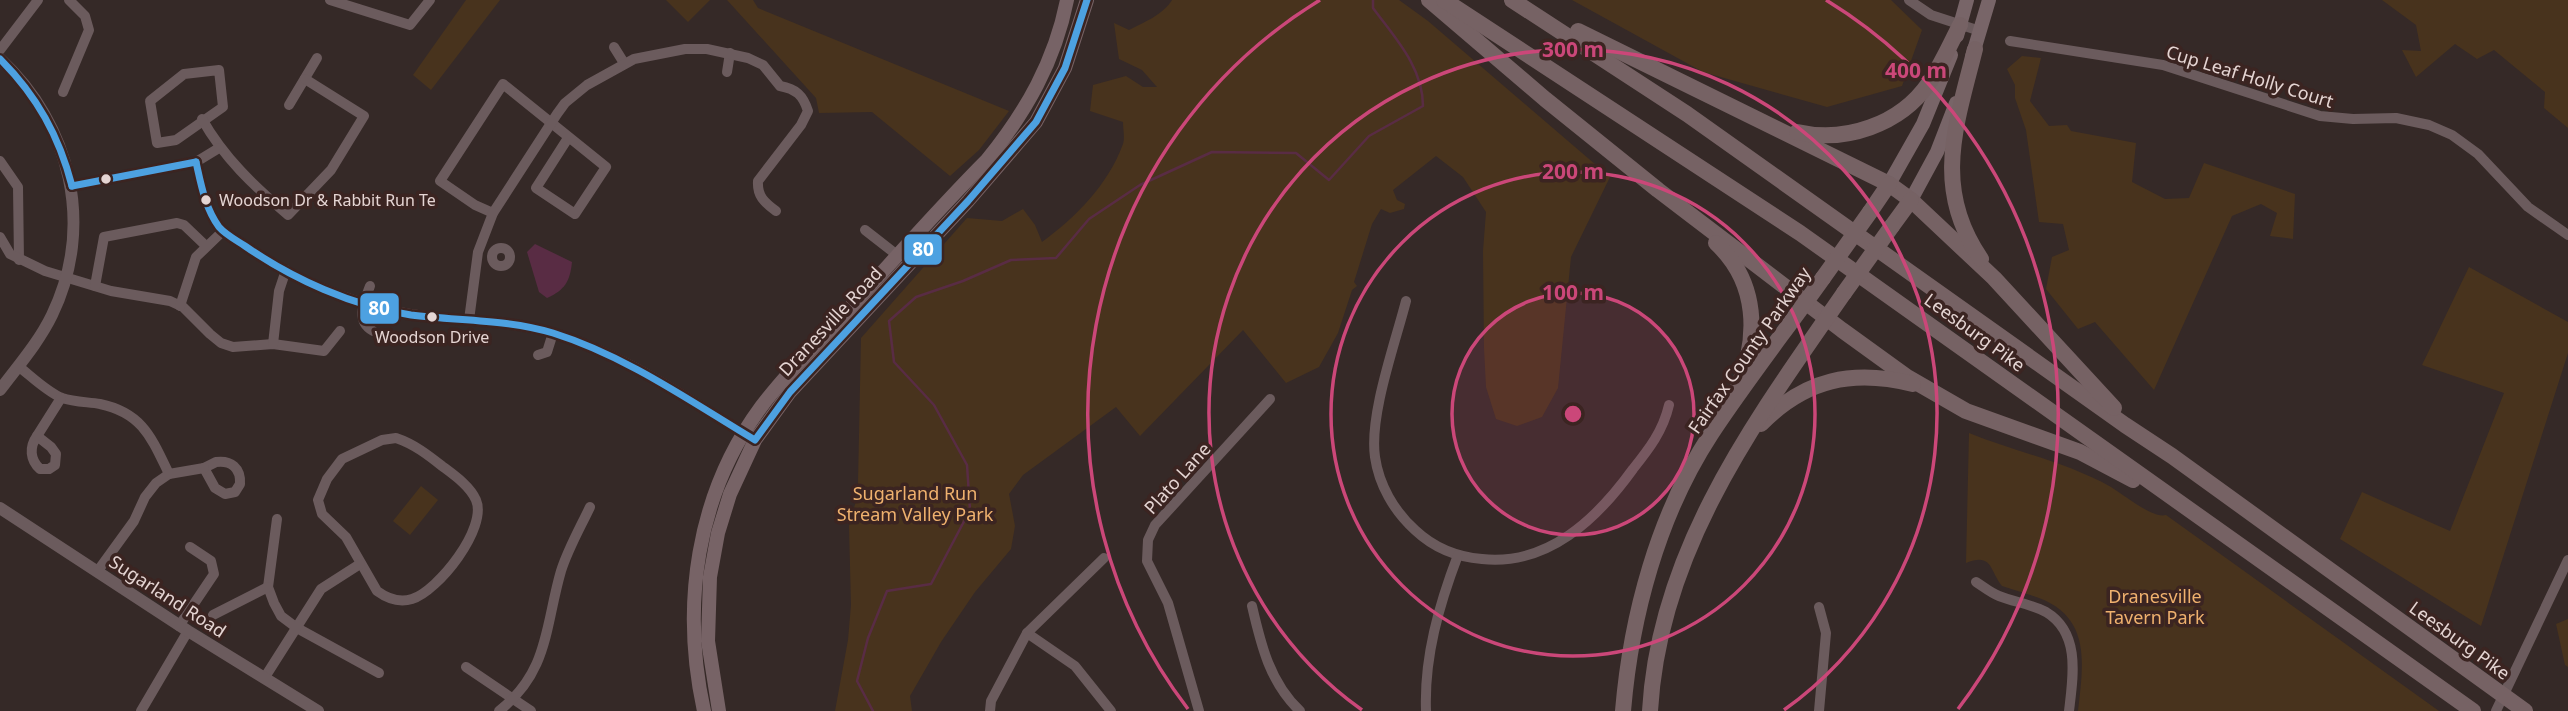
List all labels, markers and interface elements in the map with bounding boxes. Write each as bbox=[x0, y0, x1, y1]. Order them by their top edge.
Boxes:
text: 300 m bbox=[1542, 35, 1604, 63]
street label: Cup Leaf Holly Court bbox=[2164, 39, 2337, 113]
text: 400 m bbox=[1885, 56, 1947, 84]
text: 200 m bbox=[1542, 157, 1604, 185]
unlabelled marker bbox=[99, 172, 113, 186]
place label: Woodson Dr & Rabbit Run Te bbox=[219, 189, 436, 211]
marker: Woodson Dr & Rabbit Run Te bbox=[199, 193, 213, 207]
line badge: 80 bbox=[903, 233, 943, 266]
text: 80 bbox=[912, 236, 934, 262]
street label: Dranesville Road bbox=[773, 261, 887, 381]
street label: Fairfax County Parkway bbox=[1682, 261, 1816, 438]
text: 100 m bbox=[1542, 278, 1604, 306]
street label: Leesburg Pike bbox=[1920, 287, 2030, 377]
line badge: 80 bbox=[359, 292, 400, 325]
text: 80 bbox=[368, 295, 390, 321]
marker: Woodson Drive bbox=[425, 310, 439, 324]
place label: Woodson Drive bbox=[375, 326, 489, 348]
centre of rings bbox=[1561, 402, 1585, 426]
street label: Plato Lane bbox=[1138, 437, 1216, 519]
park label: Sugarland Run Stream Valley Park bbox=[837, 481, 994, 526]
street label: Sugarland Road bbox=[105, 549, 231, 643]
park label: Dranesville Tavern Park bbox=[2105, 584, 2205, 629]
street label: Leesburg Pike bbox=[2405, 595, 2515, 685]

